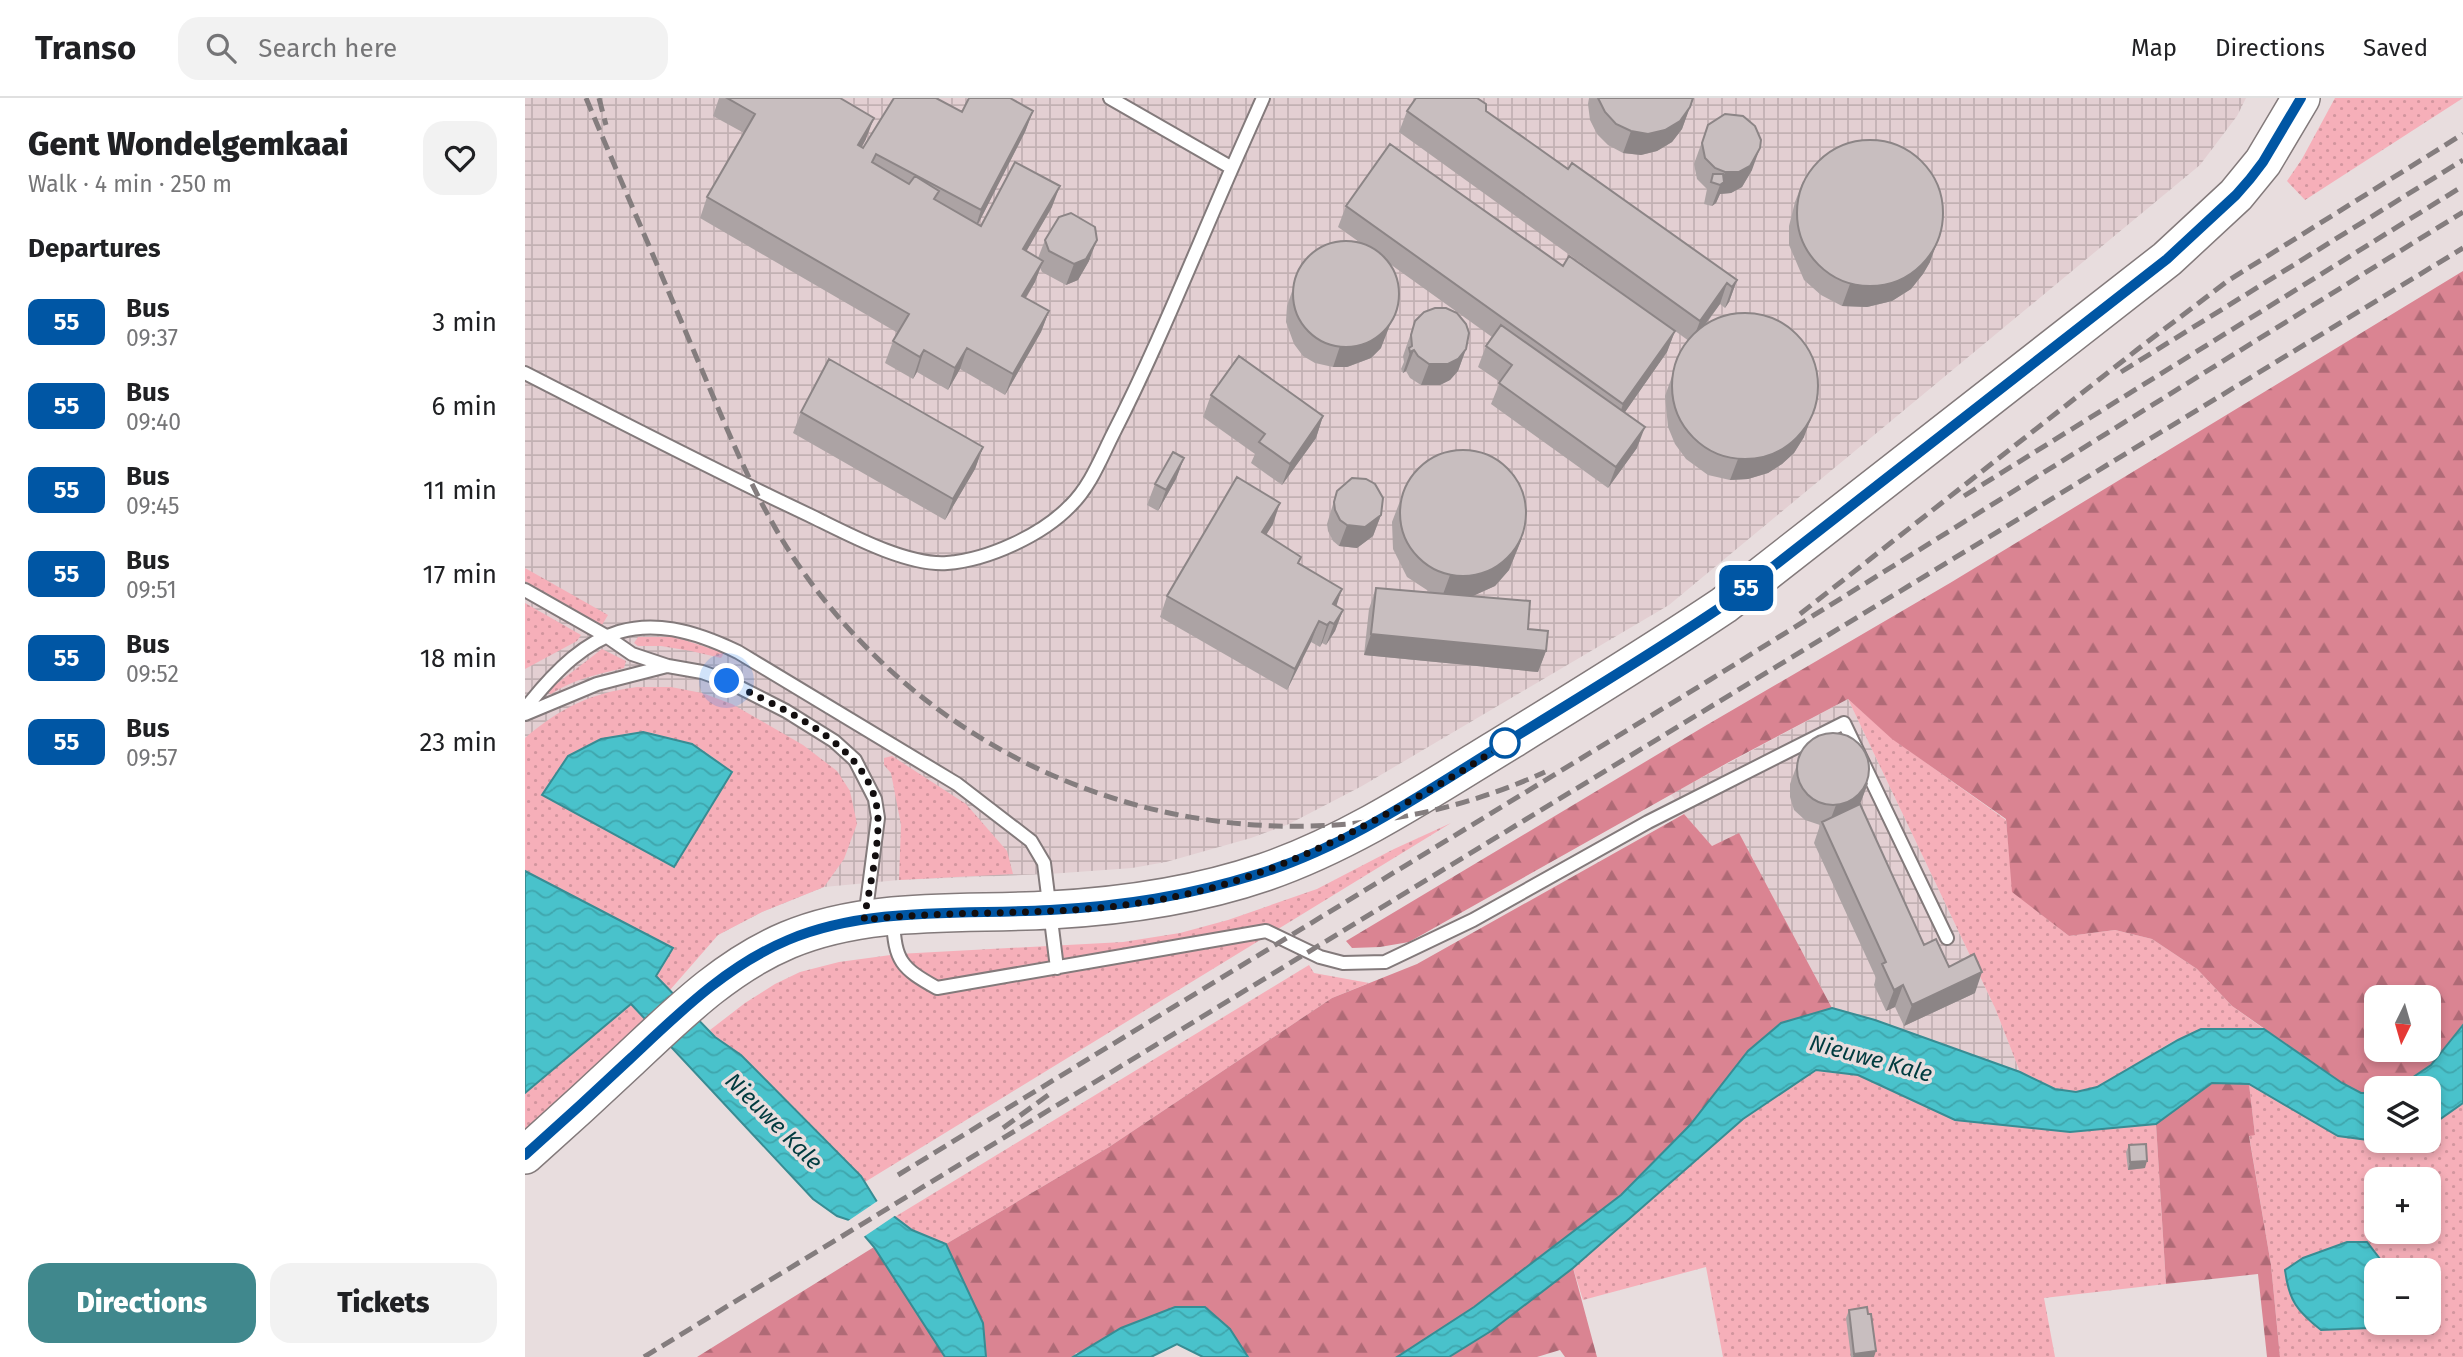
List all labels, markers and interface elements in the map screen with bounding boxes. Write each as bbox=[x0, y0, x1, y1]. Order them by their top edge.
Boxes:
search box bbox=[178, 17, 668, 80]
text: Transo bbox=[35, 28, 136, 68]
icon: search bbox=[202, 29, 240, 67]
text: Search here bbox=[258, 33, 397, 64]
text: Map bbox=[2131, 34, 2177, 62]
text: Directions bbox=[2215, 34, 2325, 62]
text: Saved bbox=[2363, 34, 2428, 62]
button: heart bbox=[423, 121, 497, 195]
text: Gent Wondelgemkaai bbox=[28, 124, 349, 164]
text: Walk · 4 min · 250 m bbox=[28, 170, 232, 198]
text: Departures bbox=[28, 233, 161, 264]
text: Bus bbox=[126, 293, 169, 324]
text: 3 min bbox=[432, 307, 497, 338]
text: 55 bbox=[54, 308, 79, 336]
text: 09:37 bbox=[126, 324, 178, 352]
text: Bus bbox=[126, 377, 169, 408]
text: 6 min bbox=[431, 391, 497, 422]
text: 55 bbox=[54, 392, 79, 420]
text: 09:40 bbox=[126, 408, 181, 436]
text: Bus bbox=[126, 461, 169, 492]
text: 11 min bbox=[423, 475, 497, 506]
text: 55 bbox=[54, 476, 79, 504]
text: 09:45 bbox=[126, 492, 180, 520]
text: Bus bbox=[126, 545, 169, 576]
text: 17 min bbox=[422, 559, 497, 590]
text: 55 bbox=[54, 560, 79, 588]
line badge: 55 bbox=[1715, 565, 1777, 611]
text: 55 bbox=[1733, 574, 1759, 602]
text: 09:51 bbox=[126, 576, 177, 604]
text: Bus bbox=[126, 629, 169, 660]
text: 18 min bbox=[420, 643, 497, 674]
text: 55 bbox=[54, 644, 79, 672]
text: 09:52 bbox=[126, 660, 179, 688]
your location bbox=[709, 663, 744, 698]
text: Bus bbox=[126, 713, 169, 744]
text: 23 min bbox=[420, 727, 497, 758]
text: 55 bbox=[54, 728, 79, 756]
unlabelled marker bbox=[1490, 728, 1520, 758]
text: 09:57 bbox=[126, 744, 177, 772]
north arrow bbox=[2364, 985, 2441, 1062]
map controls bbox=[2364, 985, 2441, 1335]
water label: Nieuwe Kale bbox=[1807, 1028, 1936, 1088]
water label: Nieuwe Kale bbox=[720, 1067, 828, 1175]
button: layers bbox=[2364, 1076, 2441, 1153]
button: + bbox=[2364, 1167, 2441, 1244]
button: − bbox=[2364, 1258, 2441, 1335]
button: Directions bbox=[28, 1263, 256, 1343]
button: Tickets bbox=[270, 1263, 497, 1343]

